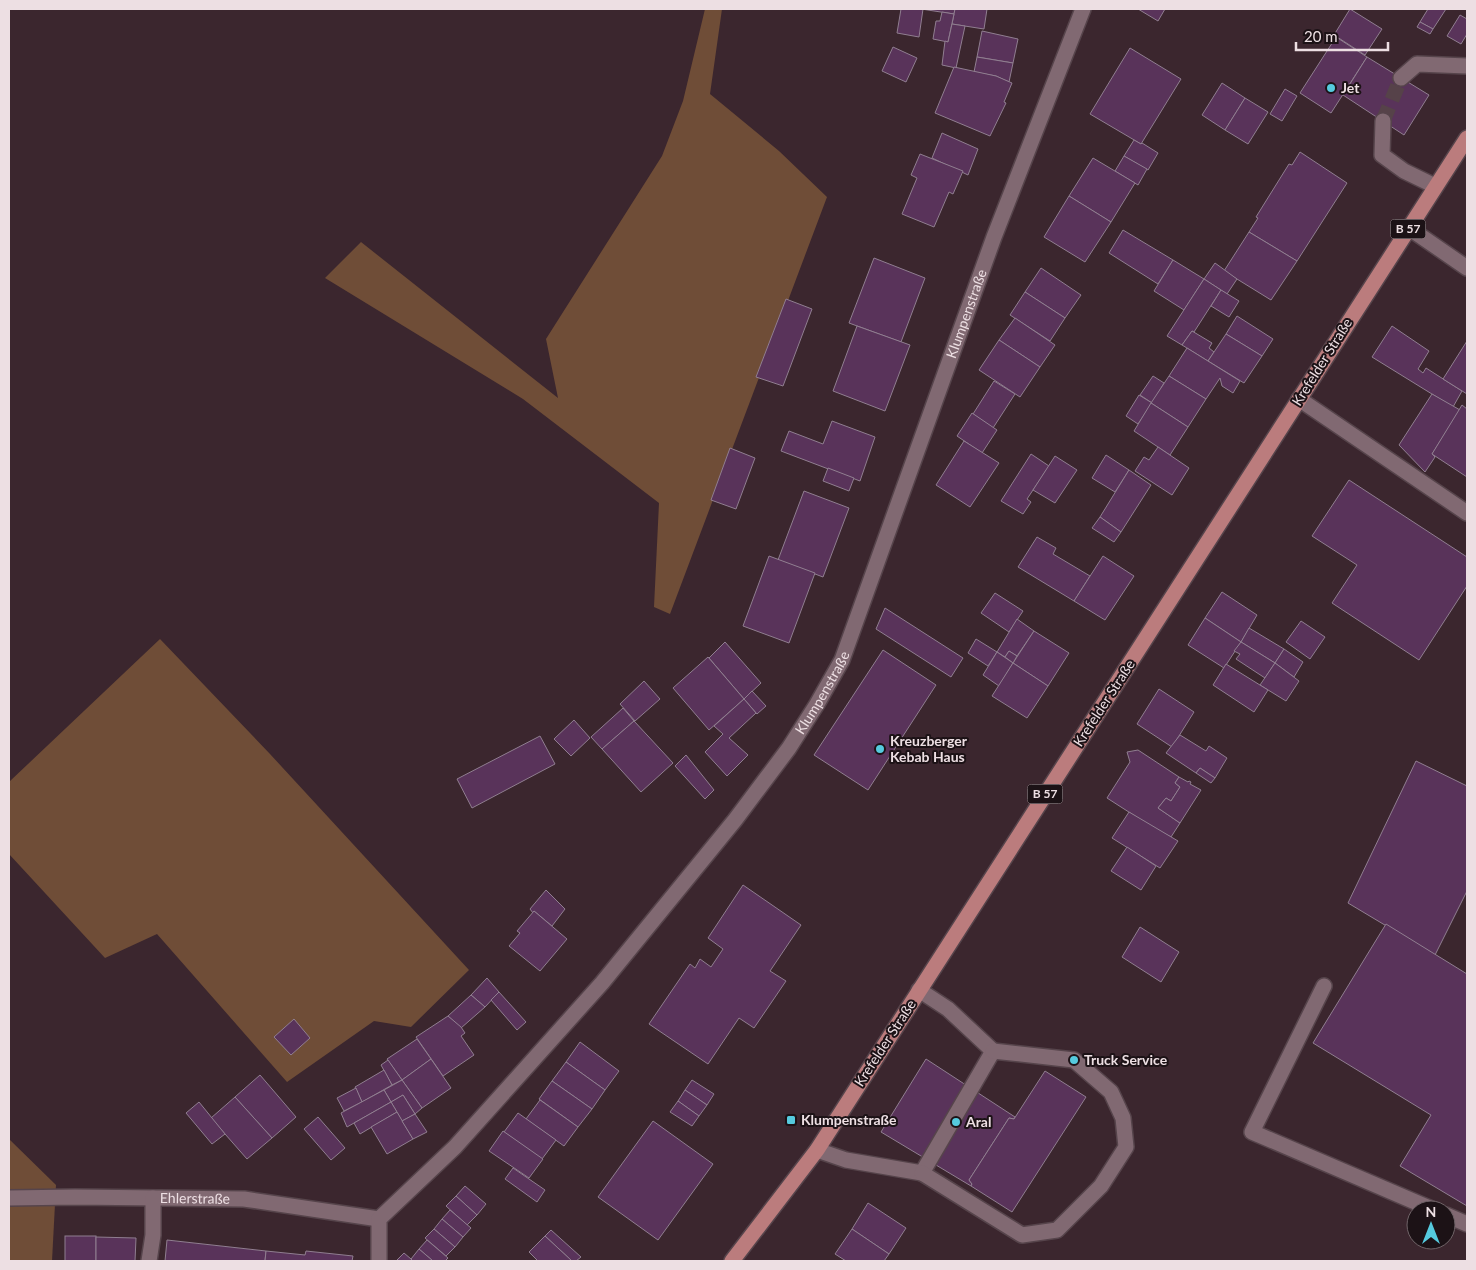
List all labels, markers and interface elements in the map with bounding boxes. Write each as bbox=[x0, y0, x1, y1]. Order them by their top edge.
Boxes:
scale bar bbox=[1296, 20, 1388, 52]
text: 20 m bbox=[1304, 27, 1338, 45]
place label: Jet bbox=[1341, 79, 1360, 96]
marker: Jet bbox=[1325, 82, 1337, 94]
road number: B 57 bbox=[1390, 220, 1426, 238]
street label: Klumpenstraße bbox=[942, 267, 990, 360]
street label: Krefelder Straße bbox=[1288, 315, 1355, 409]
street label: Klumpenstraße bbox=[791, 649, 852, 737]
street label: Krefelder Straße bbox=[1069, 656, 1138, 749]
place label: Kreuzberger Kebab Haus bbox=[890, 732, 968, 765]
marker: Kreuzberger Kebab Haus bbox=[874, 743, 886, 755]
road number: B 57 bbox=[1028, 784, 1062, 804]
street label: Krefelder Straße bbox=[850, 996, 919, 1089]
place label: Truck Service bbox=[1084, 1051, 1168, 1068]
marker: Truck Service bbox=[1068, 1054, 1080, 1066]
place label: Klumpenstraße bbox=[801, 1111, 897, 1128]
place label: Aral bbox=[965, 1113, 991, 1130]
marker: Klumpenstraße bbox=[785, 1114, 797, 1126]
marker: Aral bbox=[950, 1116, 962, 1128]
street label: Ehlerstraße bbox=[160, 1189, 230, 1207]
north arrow bbox=[1406, 1200, 1456, 1250]
text: N bbox=[1426, 1203, 1436, 1220]

